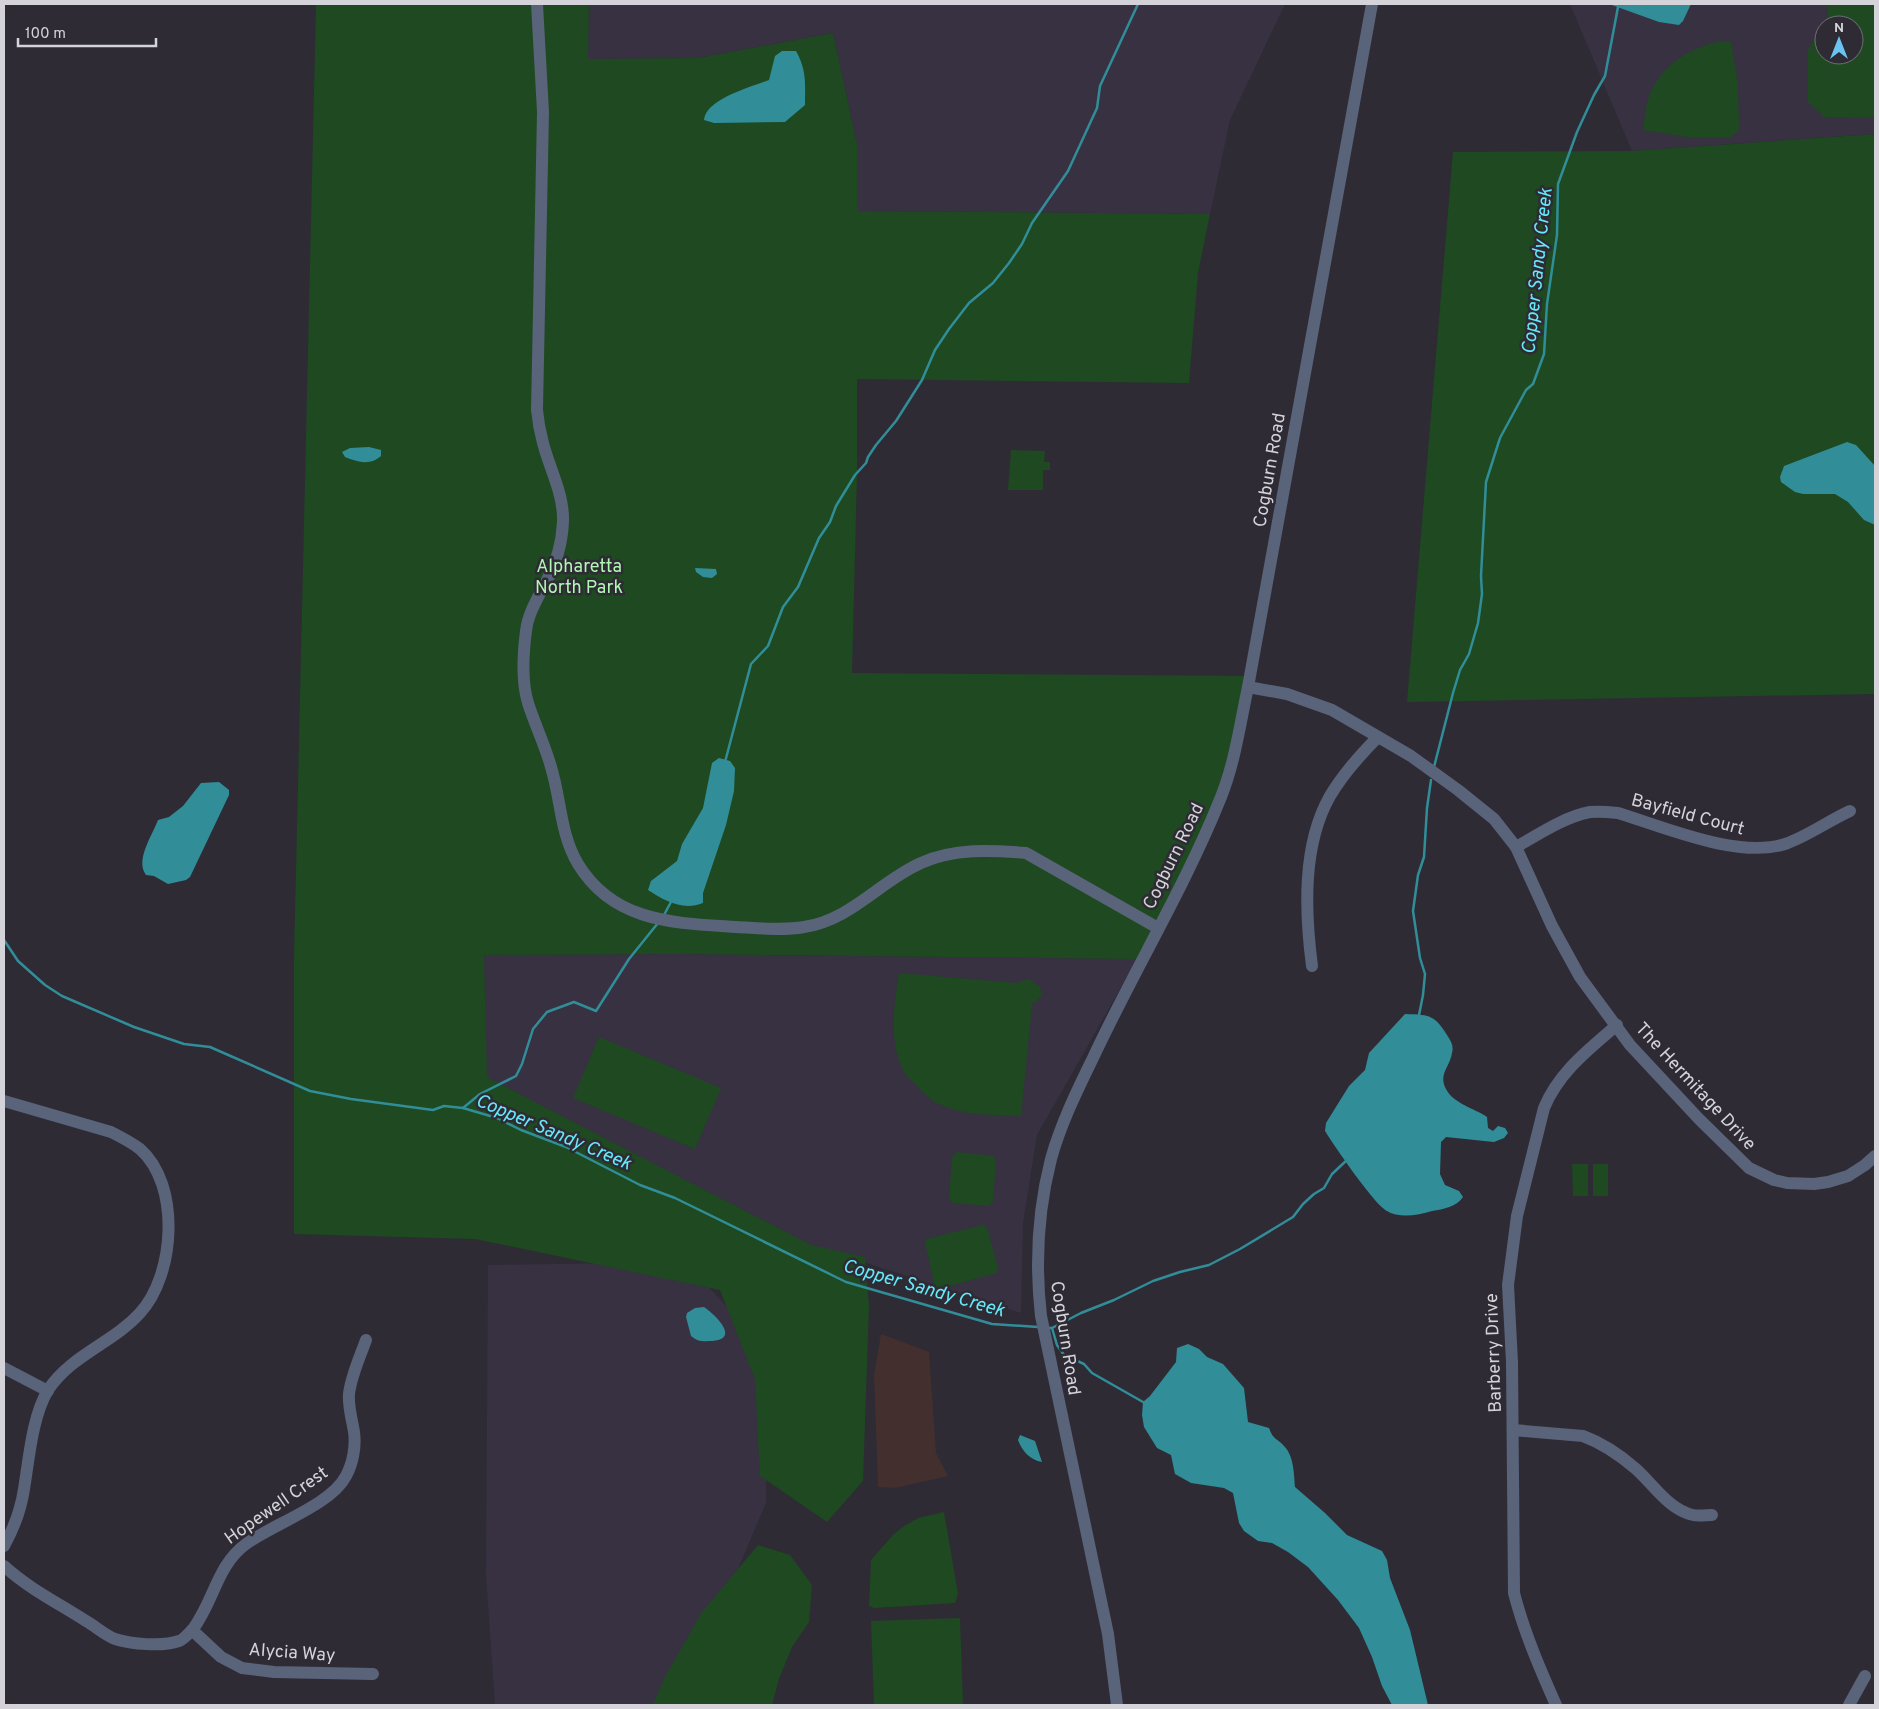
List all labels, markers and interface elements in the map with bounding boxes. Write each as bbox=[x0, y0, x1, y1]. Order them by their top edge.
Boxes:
scale bar bbox=[18, 15, 155, 47]
north arrow bbox=[1814, 15, 1864, 65]
text: N bbox=[1834, 20, 1844, 37]
text: 100 m bbox=[25, 25, 66, 44]
water label: Copper Sandy Creek bbox=[1517, 186, 1559, 356]
street label: Cogburn Road bbox=[1249, 411, 1292, 529]
park label: Alpharetta North Park bbox=[535, 556, 623, 600]
street label: Bayfield Court bbox=[1628, 789, 1747, 842]
street label: Cogburn Road bbox=[1139, 800, 1210, 914]
street label: The Hermitage Drive bbox=[1630, 1018, 1760, 1156]
water label: Copper Sandy Creek bbox=[472, 1089, 635, 1177]
water label: Copper Sandy Creek bbox=[840, 1254, 1007, 1324]
street label: Cogburn Road bbox=[1044, 1279, 1085, 1397]
street label: Barberry Drive bbox=[1481, 1293, 1508, 1413]
street label: Hopewell Crest bbox=[221, 1462, 333, 1550]
street label: Alycia Way bbox=[248, 1639, 336, 1668]

